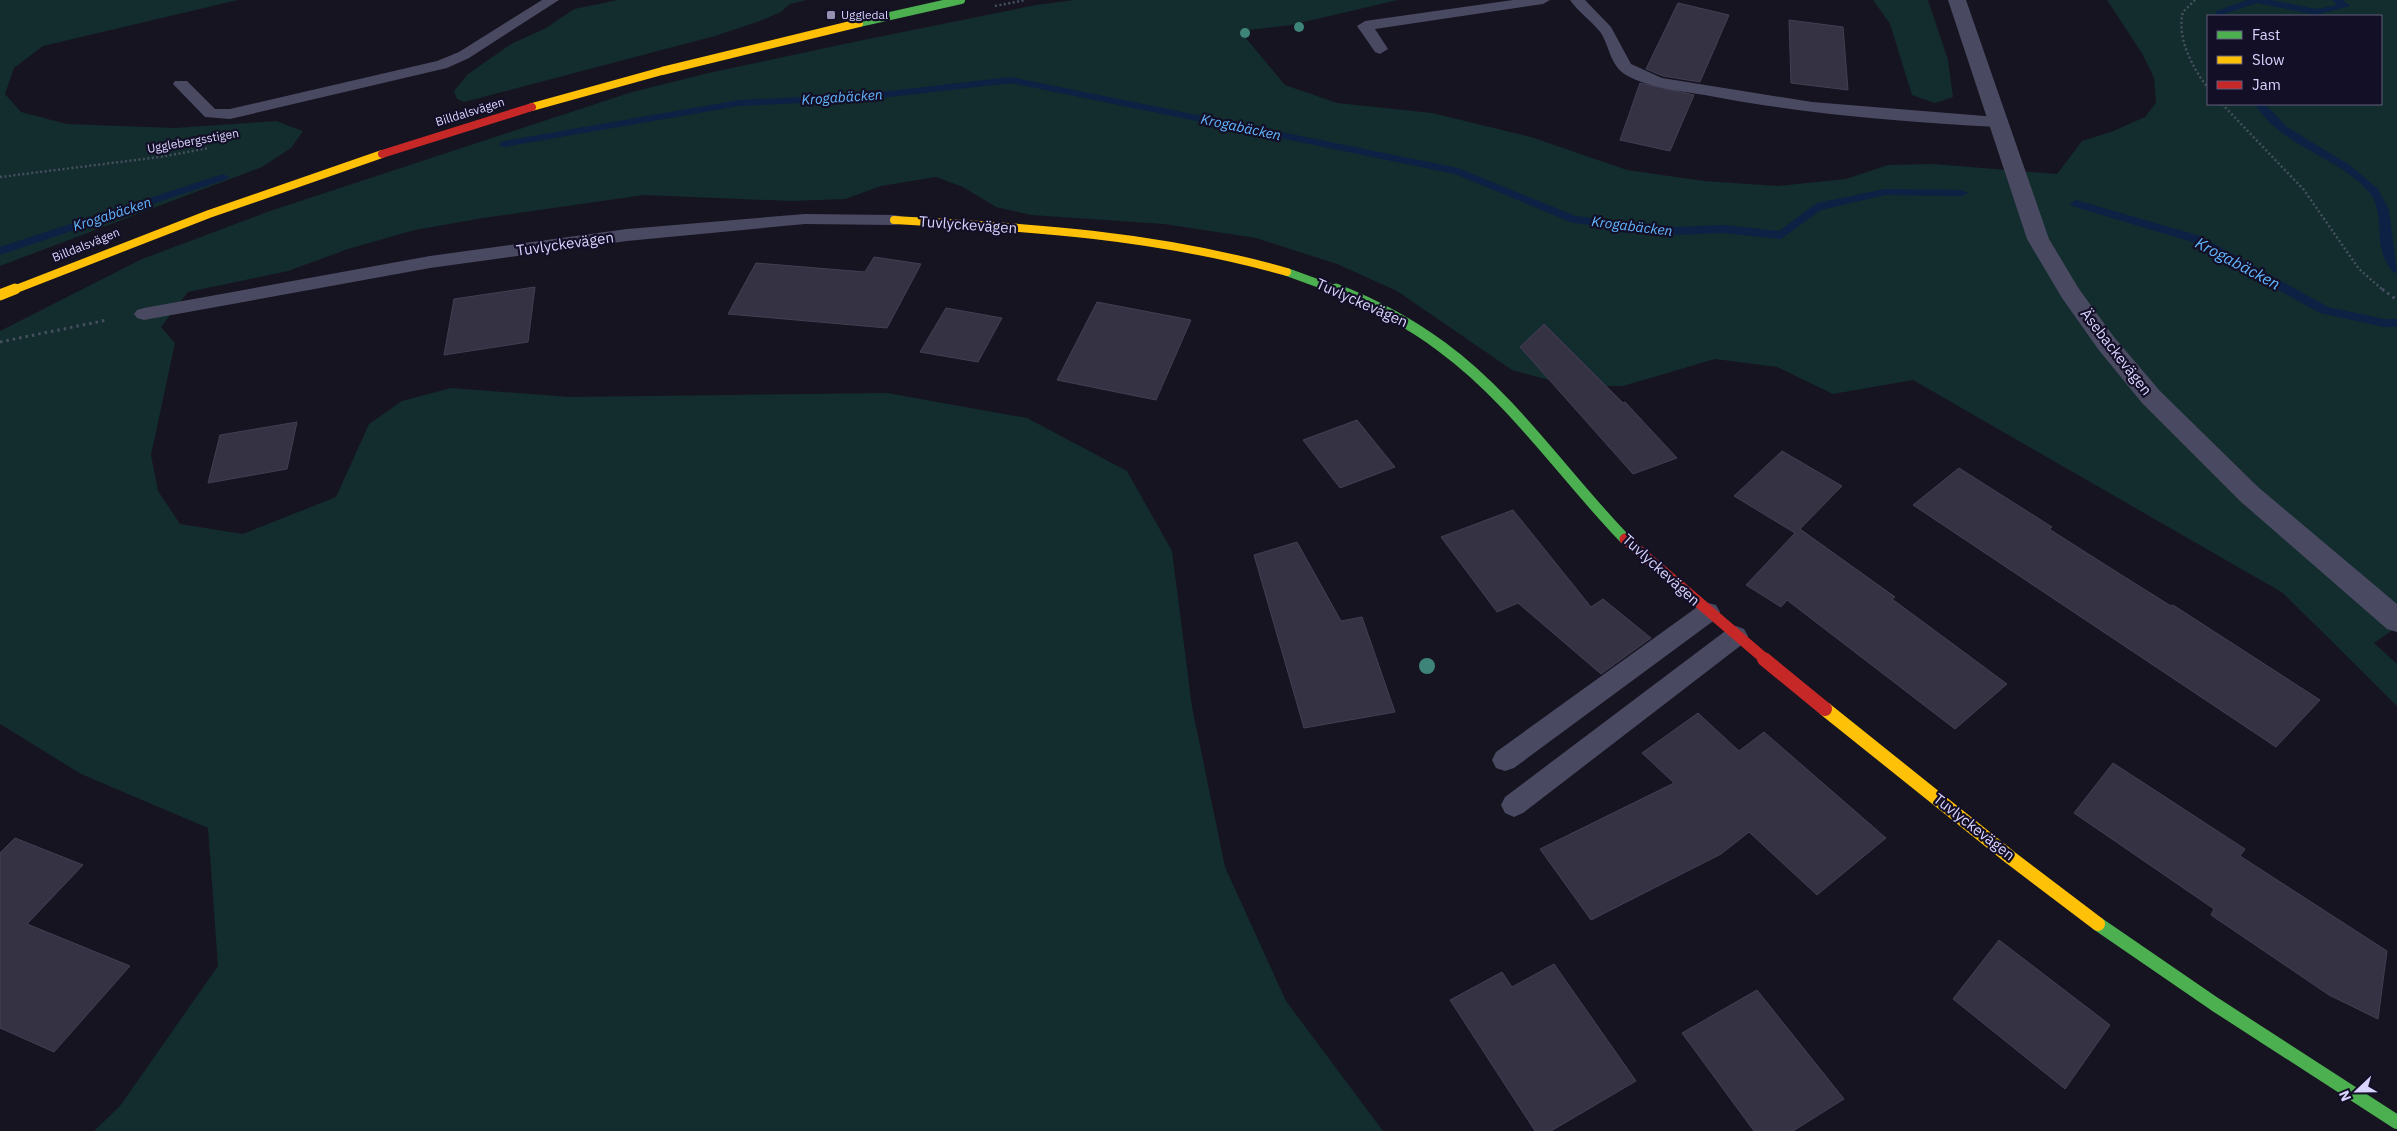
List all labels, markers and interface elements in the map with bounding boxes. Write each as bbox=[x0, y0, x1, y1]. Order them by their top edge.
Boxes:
place label: Uggledal bbox=[841, 7, 888, 22]
marker: Uggledal bbox=[825, 9, 837, 21]
legend bbox=[2207, 15, 2382, 105]
text: Fast bbox=[2252, 25, 2280, 44]
text: Slow bbox=[2252, 50, 2285, 69]
text: Jam bbox=[2252, 75, 2281, 94]
water label: Krogabäcken bbox=[801, 85, 883, 109]
street label: Billdalsvägen bbox=[433, 94, 506, 129]
water label: Krogabäcken bbox=[1199, 110, 1283, 144]
street label: Ugglebergsstigen bbox=[146, 125, 240, 156]
water label: Krogabäcken bbox=[70, 193, 154, 235]
street label: Tuvlyckevägen bbox=[918, 212, 1018, 237]
water label: Krogabäcken bbox=[1590, 212, 1674, 240]
street label: Billdalsvägen bbox=[50, 224, 122, 265]
street label: Tuvlyckevägen bbox=[515, 227, 615, 260]
water label: Krogabäcken bbox=[2192, 232, 2284, 294]
street label: Tuvlyckevägen bbox=[1313, 274, 1411, 331]
street label: Äsebackevägen bbox=[2077, 304, 2156, 399]
street label: Tuvlyckevägen bbox=[1618, 530, 1704, 610]
street label: Tuvlyckevägen bbox=[1930, 789, 2019, 864]
north arrow bbox=[2332, 1066, 2382, 1116]
text: N bbox=[2335, 1088, 2355, 1104]

